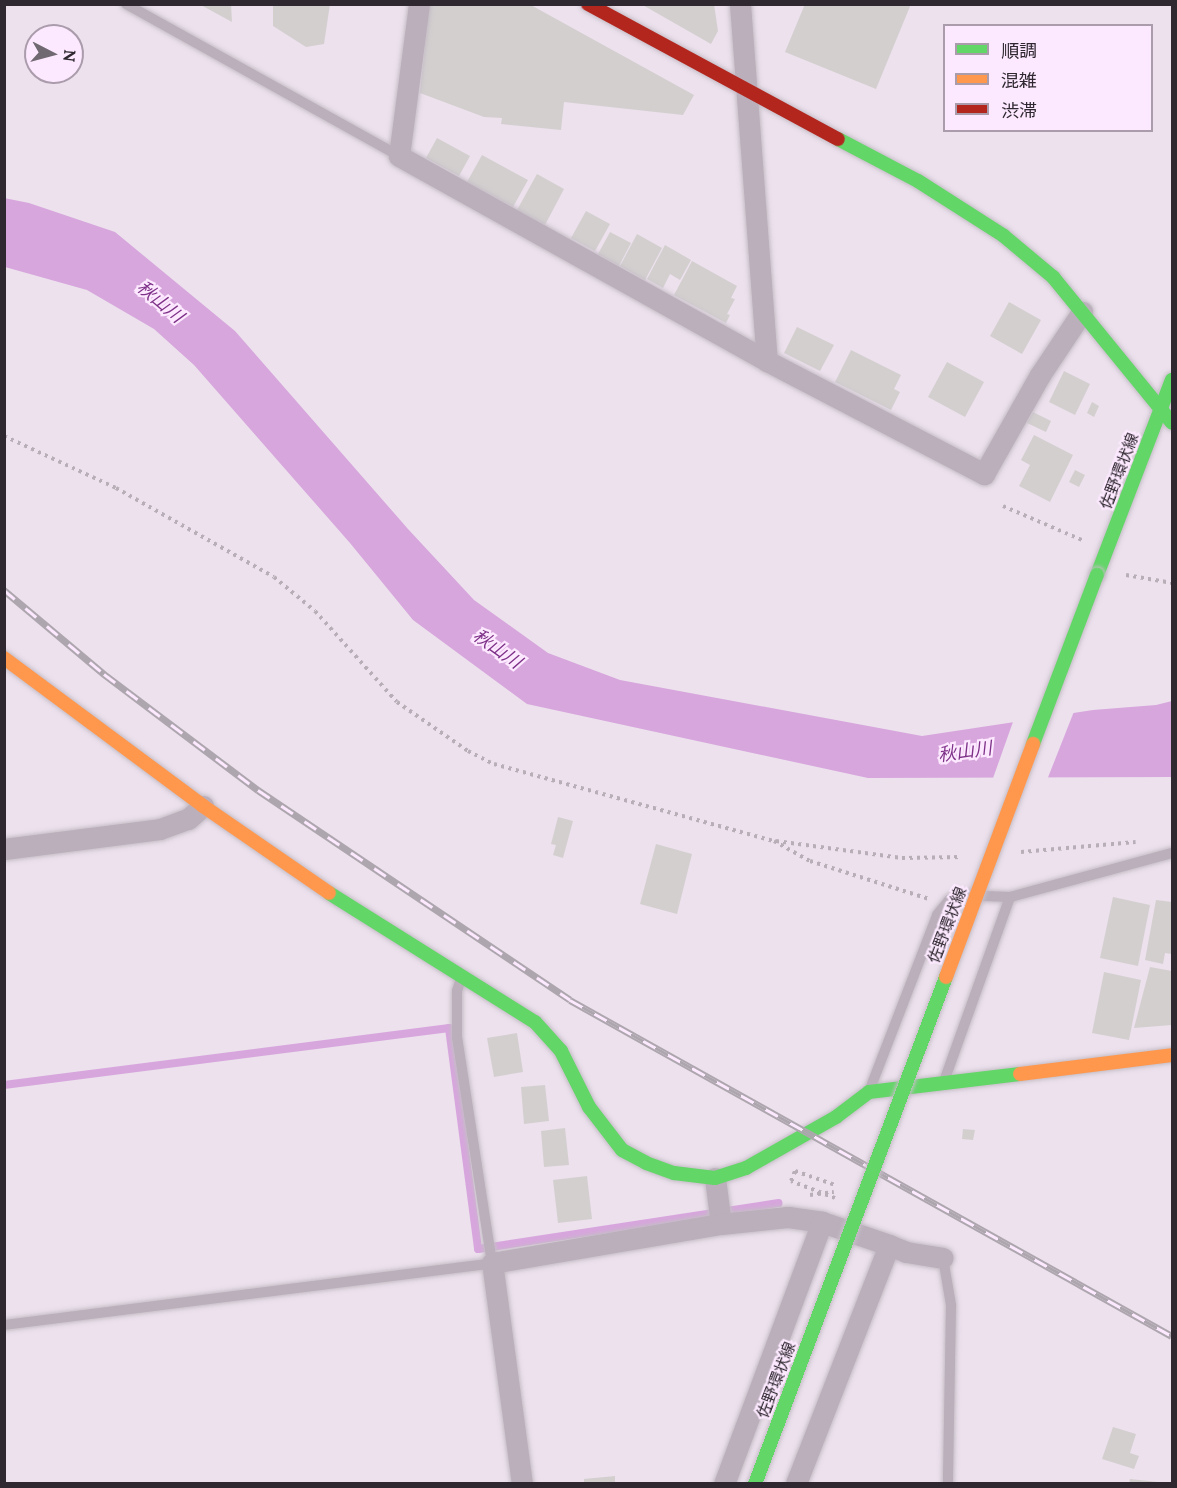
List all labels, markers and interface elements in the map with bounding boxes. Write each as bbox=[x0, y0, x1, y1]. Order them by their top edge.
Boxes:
north arrow bbox=[24, 24, 84, 84]
legend bbox=[943, 24, 1153, 132]
text: 順調 bbox=[1001, 39, 1037, 62]
text: N bbox=[59, 48, 81, 63]
text: 混雑 bbox=[1001, 69, 1037, 92]
text: 渋滞 bbox=[1001, 99, 1037, 122]
water label: 秋山川 bbox=[132, 276, 188, 328]
street label: 佐野環状線 bbox=[1096, 430, 1142, 512]
water label: 秋山川 bbox=[469, 625, 525, 673]
water label: 秋山川 bbox=[937, 738, 993, 766]
street label: 佐野環状線 bbox=[924, 884, 970, 966]
street label: 佐野環状線 bbox=[753, 1339, 799, 1421]

